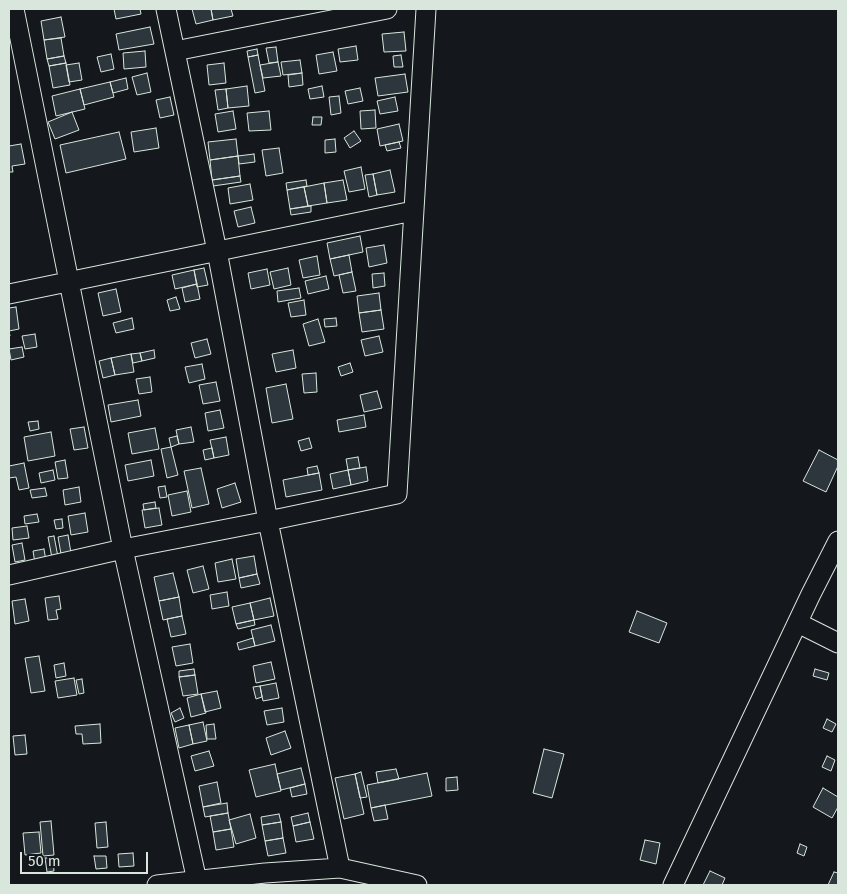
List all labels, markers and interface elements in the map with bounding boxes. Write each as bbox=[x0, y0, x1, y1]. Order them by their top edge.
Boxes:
scale bar bbox=[22, 842, 150, 874]
text: 50 m bbox=[28, 852, 61, 870]

